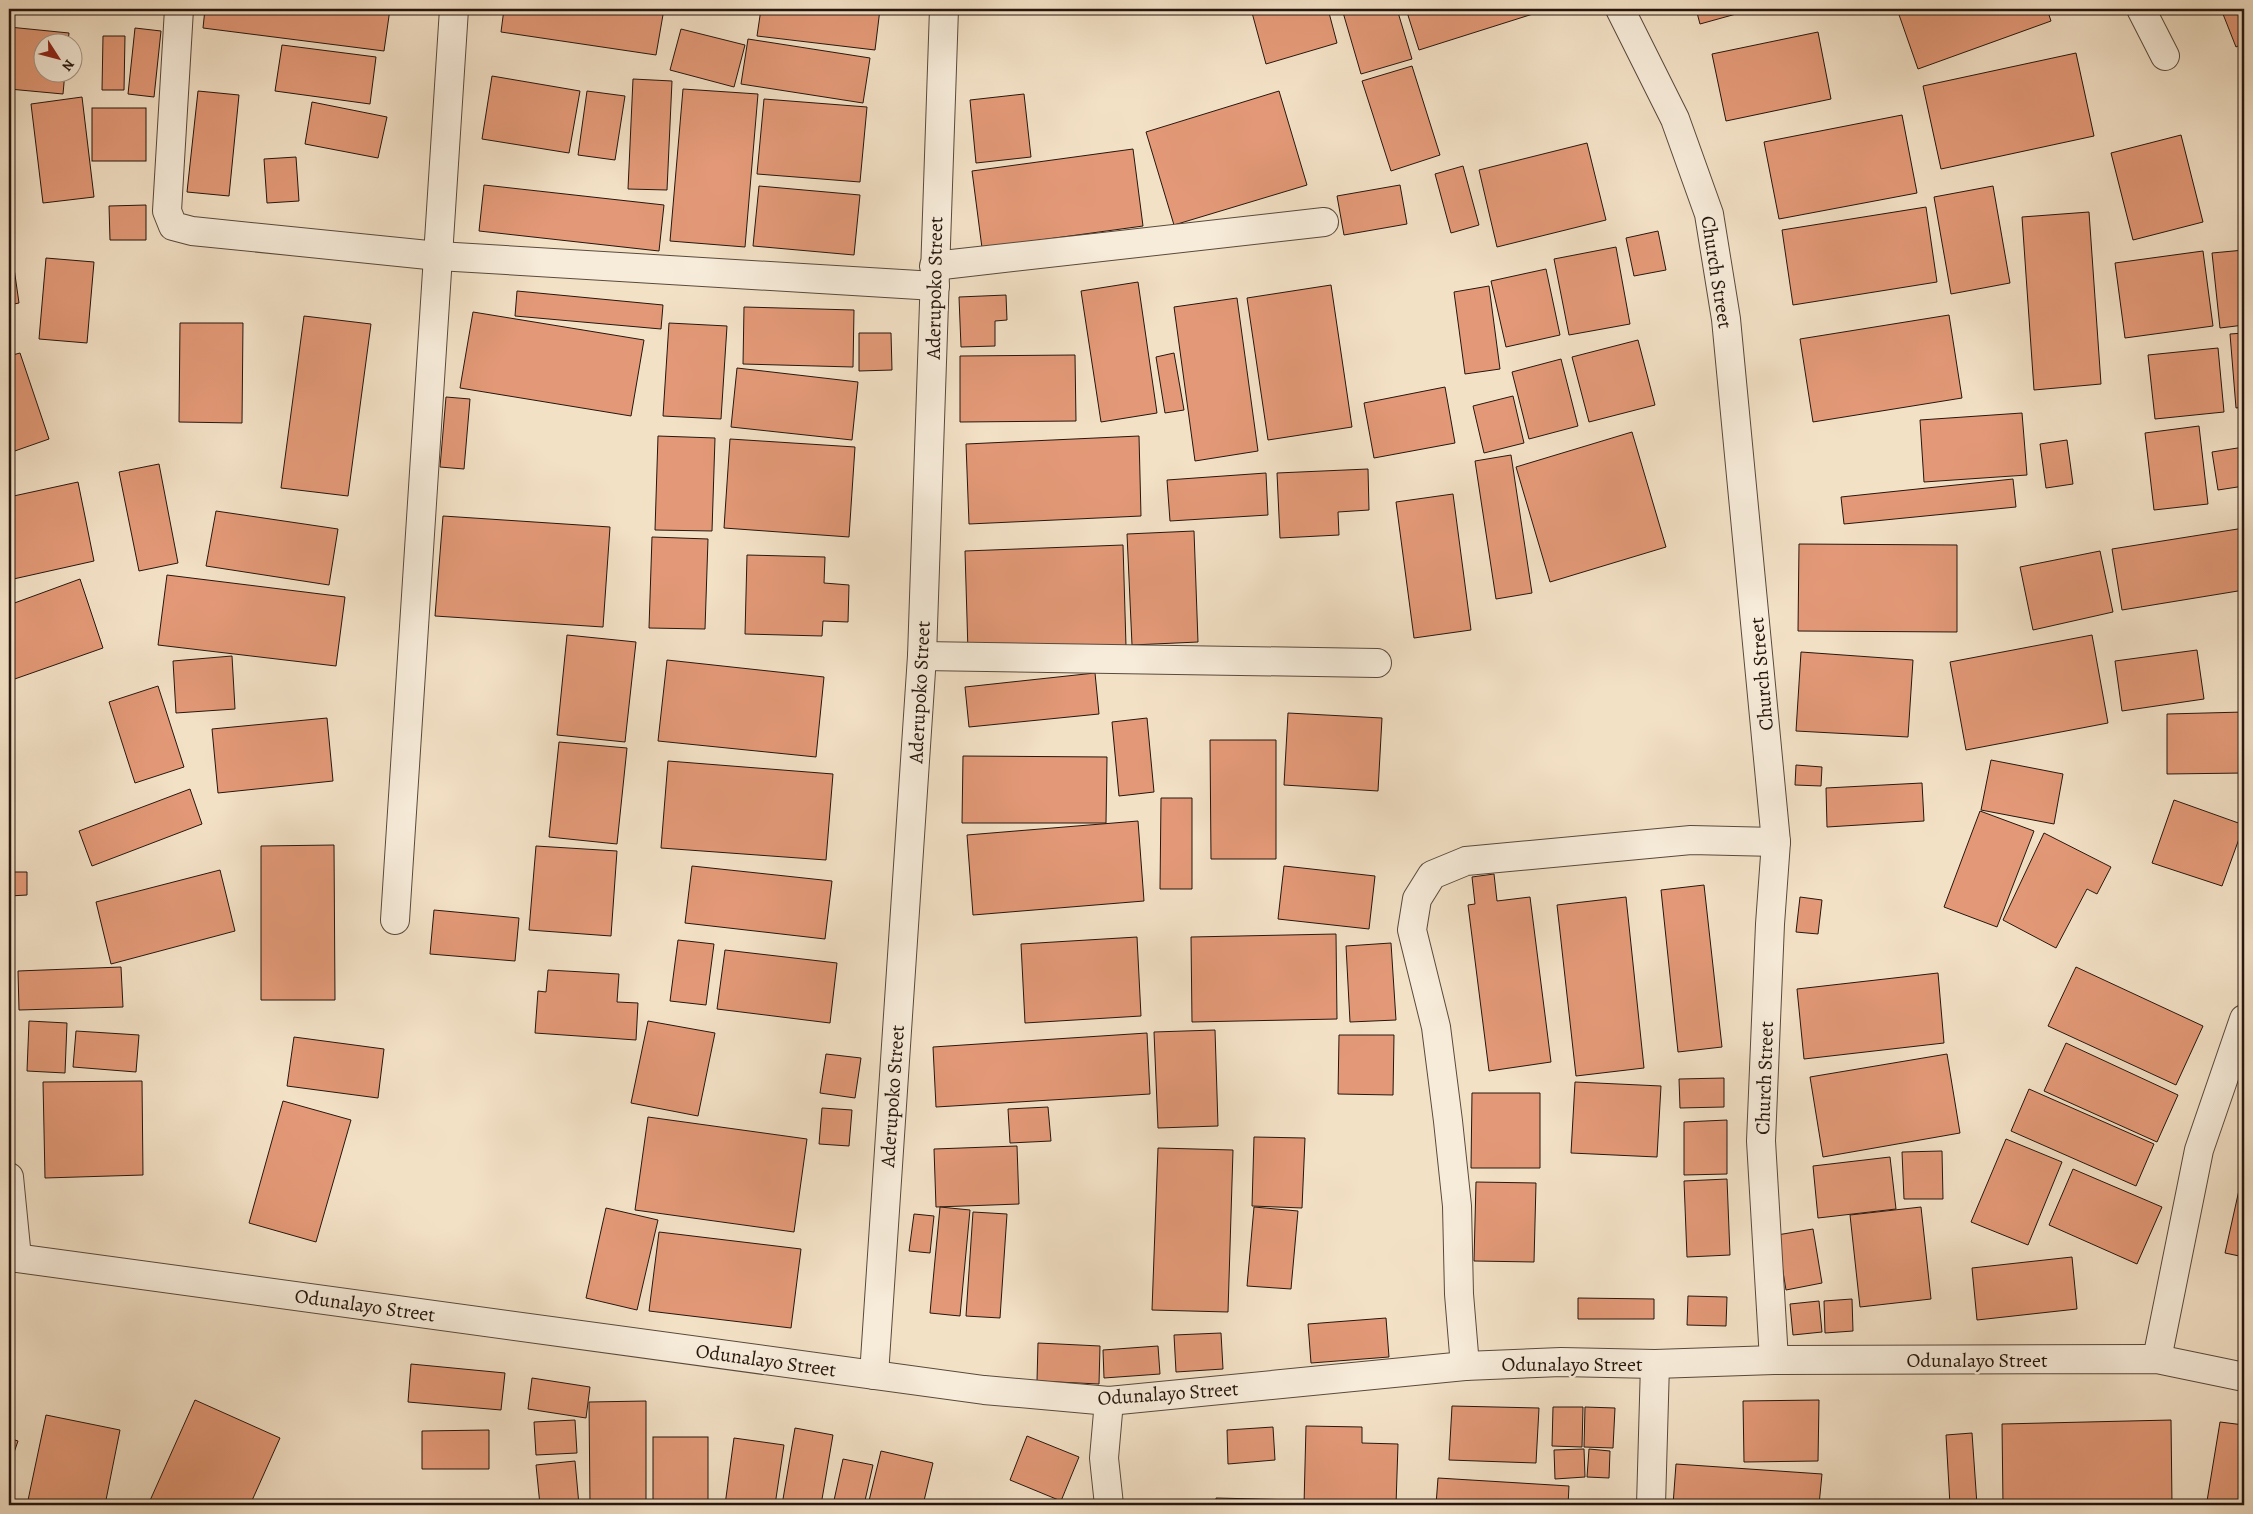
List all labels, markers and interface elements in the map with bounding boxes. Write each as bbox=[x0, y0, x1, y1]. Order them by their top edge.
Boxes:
north arrow bbox=[32, 32, 82, 82]
text: N bbox=[57, 56, 79, 75]
street label: Church Street bbox=[1694, 214, 1739, 331]
street label: Aderupoko Street bbox=[920, 216, 949, 361]
street label: Church Street bbox=[1743, 616, 1780, 732]
street label: Aderupoko Street bbox=[902, 620, 937, 765]
street label: Church Street bbox=[1749, 1020, 1780, 1135]
street label: Aderupoko Street bbox=[874, 1024, 911, 1169]
street label: Odunalayo Street bbox=[293, 1282, 437, 1329]
street label: Odunalayo Street bbox=[694, 1337, 838, 1384]
street label: Odunalayo Street bbox=[1906, 1347, 2048, 1374]
street label: Odunalayo Street bbox=[1501, 1351, 1643, 1378]
street label: Odunalayo Street bbox=[1097, 1375, 1240, 1412]

